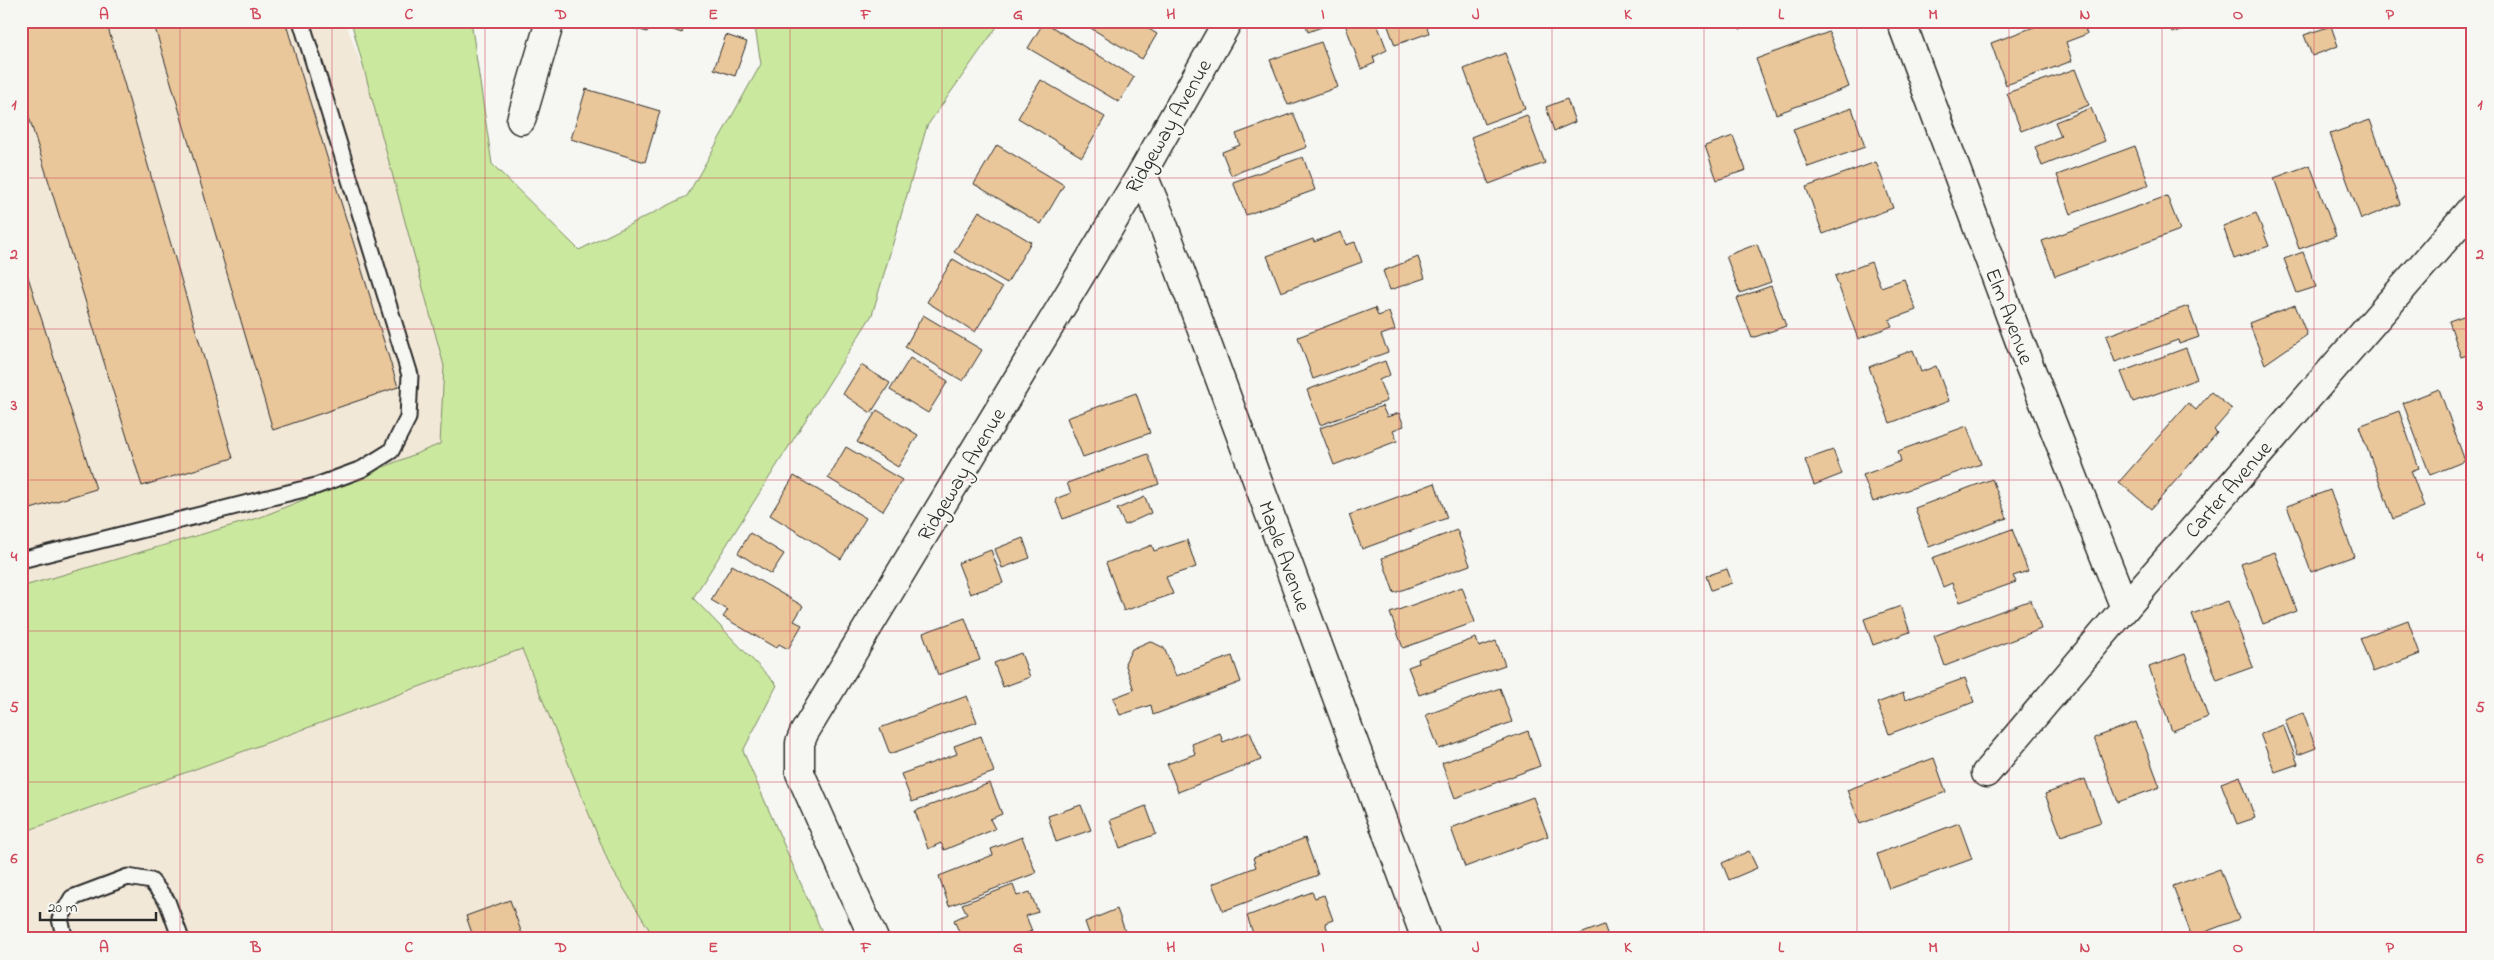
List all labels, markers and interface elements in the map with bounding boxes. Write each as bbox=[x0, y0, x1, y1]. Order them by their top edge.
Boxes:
text: A bbox=[99, 3, 109, 27]
text: B bbox=[250, 3, 262, 27]
text: C bbox=[405, 3, 414, 27]
text: D bbox=[554, 3, 567, 27]
text: E bbox=[708, 3, 718, 27]
text: F bbox=[860, 3, 872, 27]
text: G bbox=[1013, 3, 1023, 27]
text: H bbox=[1166, 3, 1176, 27]
text: I bbox=[1321, 3, 1325, 27]
text: J bbox=[1472, 3, 1480, 27]
text: K bbox=[1624, 3, 1633, 27]
text: L bbox=[1778, 3, 1785, 27]
text: M bbox=[1928, 3, 1938, 27]
text: N bbox=[2080, 3, 2091, 27]
text: O bbox=[2233, 3, 2244, 27]
text: P bbox=[2386, 3, 2395, 27]
street label: Ridgeway Avenue bbox=[1119, 54, 1222, 201]
text: 1 bbox=[11, 93, 17, 117]
text: 1 bbox=[2477, 93, 2483, 117]
text: 2 bbox=[9, 243, 18, 267]
text: 2 bbox=[2475, 243, 2484, 267]
street label: Elm Avenue bbox=[1976, 264, 2040, 370]
text: 3 bbox=[10, 394, 18, 418]
text: 3 bbox=[2476, 394, 2484, 418]
street label: Ridgeway Avenue bbox=[911, 402, 1016, 548]
street label: Carter Avenue bbox=[2179, 435, 2281, 546]
street label: Maple Avenue bbox=[1249, 497, 1317, 617]
text: 4 bbox=[10, 545, 18, 569]
text: 4 bbox=[2476, 545, 2484, 569]
text: 5 bbox=[9, 696, 19, 720]
text: 5 bbox=[2475, 696, 2485, 720]
text: 6 bbox=[9, 847, 18, 871]
text: 6 bbox=[2475, 847, 2484, 871]
scale bar bbox=[40, 890, 156, 922]
text: 20 m bbox=[48, 897, 78, 919]
text: A bbox=[99, 936, 109, 960]
text: B bbox=[250, 936, 262, 960]
text: C bbox=[405, 936, 414, 960]
text: D bbox=[554, 936, 567, 960]
text: E bbox=[708, 936, 718, 960]
text: F bbox=[860, 936, 872, 960]
text: G bbox=[1013, 936, 1023, 960]
text: H bbox=[1166, 936, 1176, 960]
text: I bbox=[1321, 936, 1325, 960]
text: J bbox=[1472, 936, 1480, 960]
text: K bbox=[1624, 936, 1633, 960]
text: L bbox=[1778, 936, 1785, 960]
text: M bbox=[1928, 936, 1938, 960]
text: N bbox=[2080, 936, 2091, 960]
text: O bbox=[2233, 936, 2244, 960]
text: P bbox=[2386, 936, 2395, 960]

